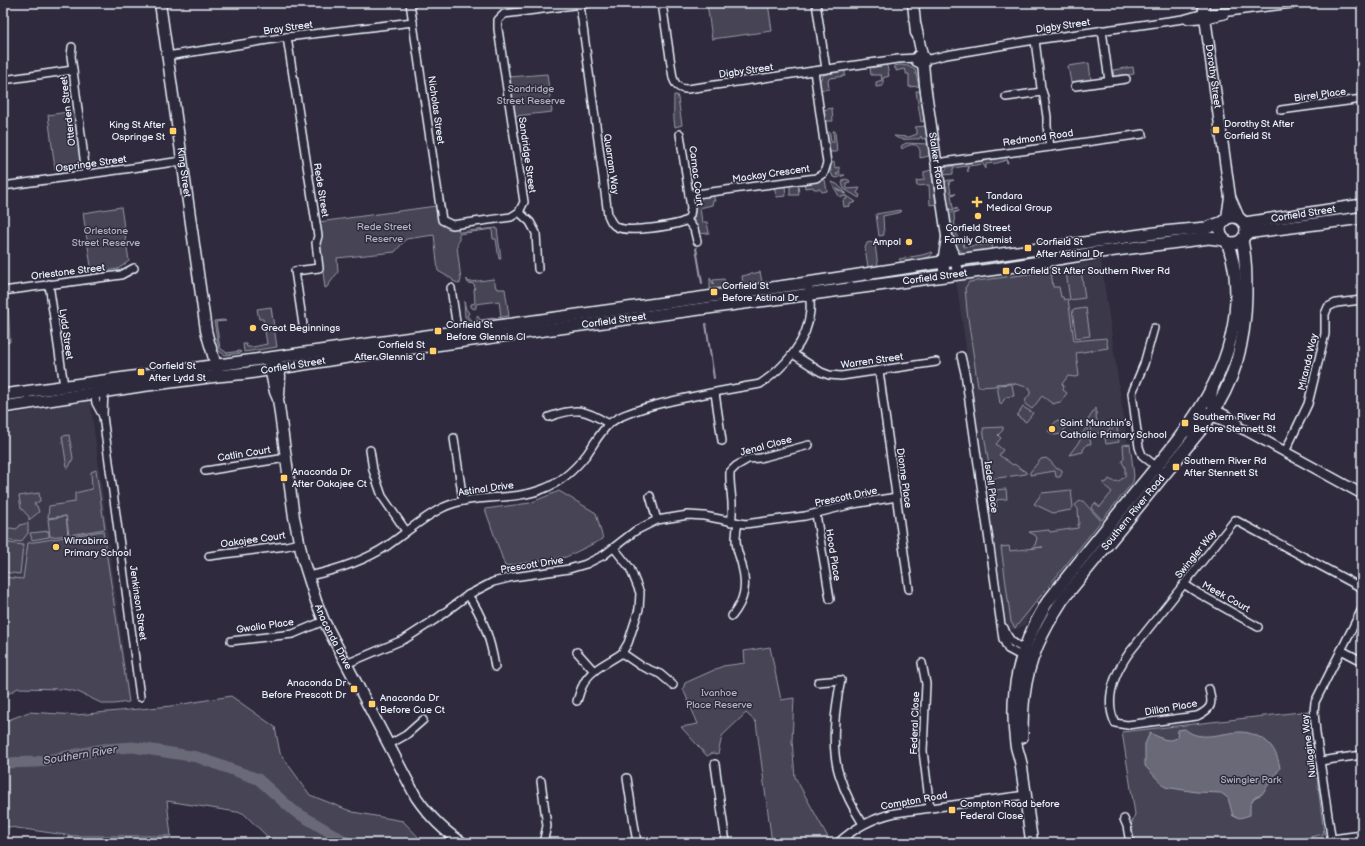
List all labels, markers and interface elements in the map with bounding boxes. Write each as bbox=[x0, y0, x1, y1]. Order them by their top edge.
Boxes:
street label: Digby Street bbox=[1035, 16, 1091, 36]
street label: Bray Street bbox=[263, 19, 313, 37]
street label: Dorothy Street bbox=[1203, 44, 1224, 109]
street label: Digby Street bbox=[718, 61, 774, 81]
street label: Otterden Street bbox=[58, 75, 78, 147]
street label: Nicholas Street bbox=[425, 75, 447, 145]
park label: Sandridge Street Reserve bbox=[497, 83, 565, 107]
street label: Birrel Place bbox=[1293, 85, 1347, 105]
street label: Sandridge Street bbox=[516, 116, 538, 194]
place label: Dorothy St After Corfield St bbox=[1224, 118, 1294, 142]
place label: King St After Ospringe St bbox=[109, 119, 165, 143]
marker: Dorothy St After Corfield St bbox=[1211, 125, 1221, 135]
marker: King St After Ospringe St bbox=[168, 126, 178, 136]
street label: Redmond Road bbox=[1002, 127, 1074, 149]
street label: Stalker Road bbox=[926, 132, 946, 191]
street label: Quarram Way bbox=[601, 133, 621, 196]
street label: Carnac Court bbox=[686, 145, 706, 207]
street label: King Street bbox=[174, 147, 193, 198]
street label: Ospringe Street bbox=[55, 153, 127, 175]
street label: Rede Street bbox=[311, 162, 331, 218]
street label: Mackay Crescent bbox=[732, 163, 810, 185]
place label: Tandara Medical Group bbox=[986, 190, 1053, 214]
marker: Tandara Medical Group bbox=[971, 196, 983, 208]
street label: Corfield Street bbox=[1270, 203, 1336, 225]
marker: Corfield Street Family Chemist bbox=[973, 211, 983, 221]
park label: Rede Street Reserve bbox=[357, 221, 411, 245]
place label: Corfield Street Family Chemist bbox=[944, 222, 1012, 246]
park label: Orlestone Street Reserve bbox=[72, 225, 140, 249]
place label: Ampol bbox=[873, 236, 901, 248]
place label: Corfield St After Astinal Dr bbox=[1036, 236, 1104, 260]
marker: Ampol bbox=[904, 237, 914, 247]
marker: Corfield St After Astinal Dr bbox=[1023, 243, 1033, 253]
street label: Orlestone Street bbox=[30, 262, 106, 282]
place label: Corfield St After Southern River Rd bbox=[1014, 265, 1170, 277]
marker: Corfield St After Southern River Rd bbox=[1001, 266, 1011, 276]
street label: Corfield Street bbox=[902, 267, 968, 288]
place label: Corfield St Before Astinal Dr bbox=[722, 280, 799, 304]
marker: Corfield St Before Astinal Dr bbox=[709, 287, 719, 297]
street label: Lydd Street bbox=[57, 308, 75, 360]
street label: Corfield Street bbox=[581, 310, 647, 331]
place label: Corfield St Before Glennis Cl bbox=[446, 319, 525, 343]
place label: Great Beginnings bbox=[261, 322, 340, 334]
marker: Great Beginnings bbox=[248, 323, 258, 333]
marker: Corfield St Before Glennis Cl bbox=[433, 326, 443, 336]
street label: Miranda Way bbox=[1296, 332, 1320, 392]
place label: Corfield St After Glennis Cl bbox=[355, 339, 425, 363]
marker: Corfield St After Glennis Cl bbox=[428, 346, 438, 356]
street label: Warren Street bbox=[840, 351, 904, 371]
street label: Corfield Street bbox=[260, 355, 326, 377]
place label: Corfield St After Lydd St bbox=[149, 360, 206, 384]
marker: Corfield St After Lydd St bbox=[136, 367, 146, 377]
place label: Southern River Rd Before Stennett St bbox=[1193, 411, 1276, 435]
place label: Saint Munchin’s Catholic Primary School bbox=[1060, 417, 1167, 441]
marker: Southern River Rd Before Stennett St bbox=[1180, 418, 1190, 428]
marker: Saint Munchin’s Catholic Primary School bbox=[1047, 424, 1057, 434]
street label: Jenal Close bbox=[739, 433, 793, 459]
street label: Catlin Court bbox=[216, 444, 272, 464]
street label: Dionne Place bbox=[894, 447, 914, 509]
place label: Southern River Rd After Stennett St bbox=[1184, 455, 1267, 479]
street label: Isdell Place bbox=[981, 460, 1001, 514]
marker: Southern River Rd After Stennett St bbox=[1171, 462, 1181, 472]
place label: Anaconda Dr After Oakajee Ct bbox=[292, 466, 367, 490]
street label: Southern River Road bbox=[1099, 472, 1168, 553]
marker: Anaconda Dr After Oakajee Ct bbox=[279, 473, 289, 483]
street label: Astinal Drive bbox=[458, 479, 515, 499]
street label: Prescott Drive bbox=[814, 484, 879, 510]
street label: Swingler Way bbox=[1173, 527, 1220, 581]
street label: Hood Place bbox=[823, 528, 843, 582]
street label: Oakajee Court bbox=[220, 529, 286, 551]
place label: Wirrabirra Primary School bbox=[64, 535, 131, 559]
marker: Wirrabirra Primary School bbox=[51, 542, 61, 552]
street label: Prescott Drive bbox=[500, 554, 565, 576]
street label: Jenkinson Street bbox=[127, 565, 149, 641]
street label: Meek Court bbox=[1200, 579, 1252, 615]
street label: Anaconda Drive bbox=[312, 602, 354, 672]
street label: Gwalia Place bbox=[235, 616, 295, 636]
place label: Anaconda Dr Before Prescott Dr bbox=[262, 677, 346, 701]
marker: Anaconda Dr Before Prescott Dr bbox=[349, 684, 359, 694]
park label: Ivanhoe Place Reserve bbox=[686, 687, 752, 711]
street label: Federal Close bbox=[908, 691, 922, 755]
place label: Anaconda Dr Before Cue Ct bbox=[380, 692, 445, 716]
street label: Dillon Place bbox=[1144, 697, 1198, 719]
marker: Anaconda Dr Before Cue Ct bbox=[367, 699, 377, 709]
street label: Nullagine Way bbox=[1299, 713, 1319, 778]
water label: Southern River bbox=[42, 743, 119, 767]
park label: Swingler Park bbox=[1221, 774, 1282, 786]
street label: Compton Road bbox=[880, 789, 949, 813]
place label: Compton Road before Federal Close bbox=[960, 798, 1060, 822]
marker: Compton Road before Federal Close bbox=[947, 805, 957, 815]

